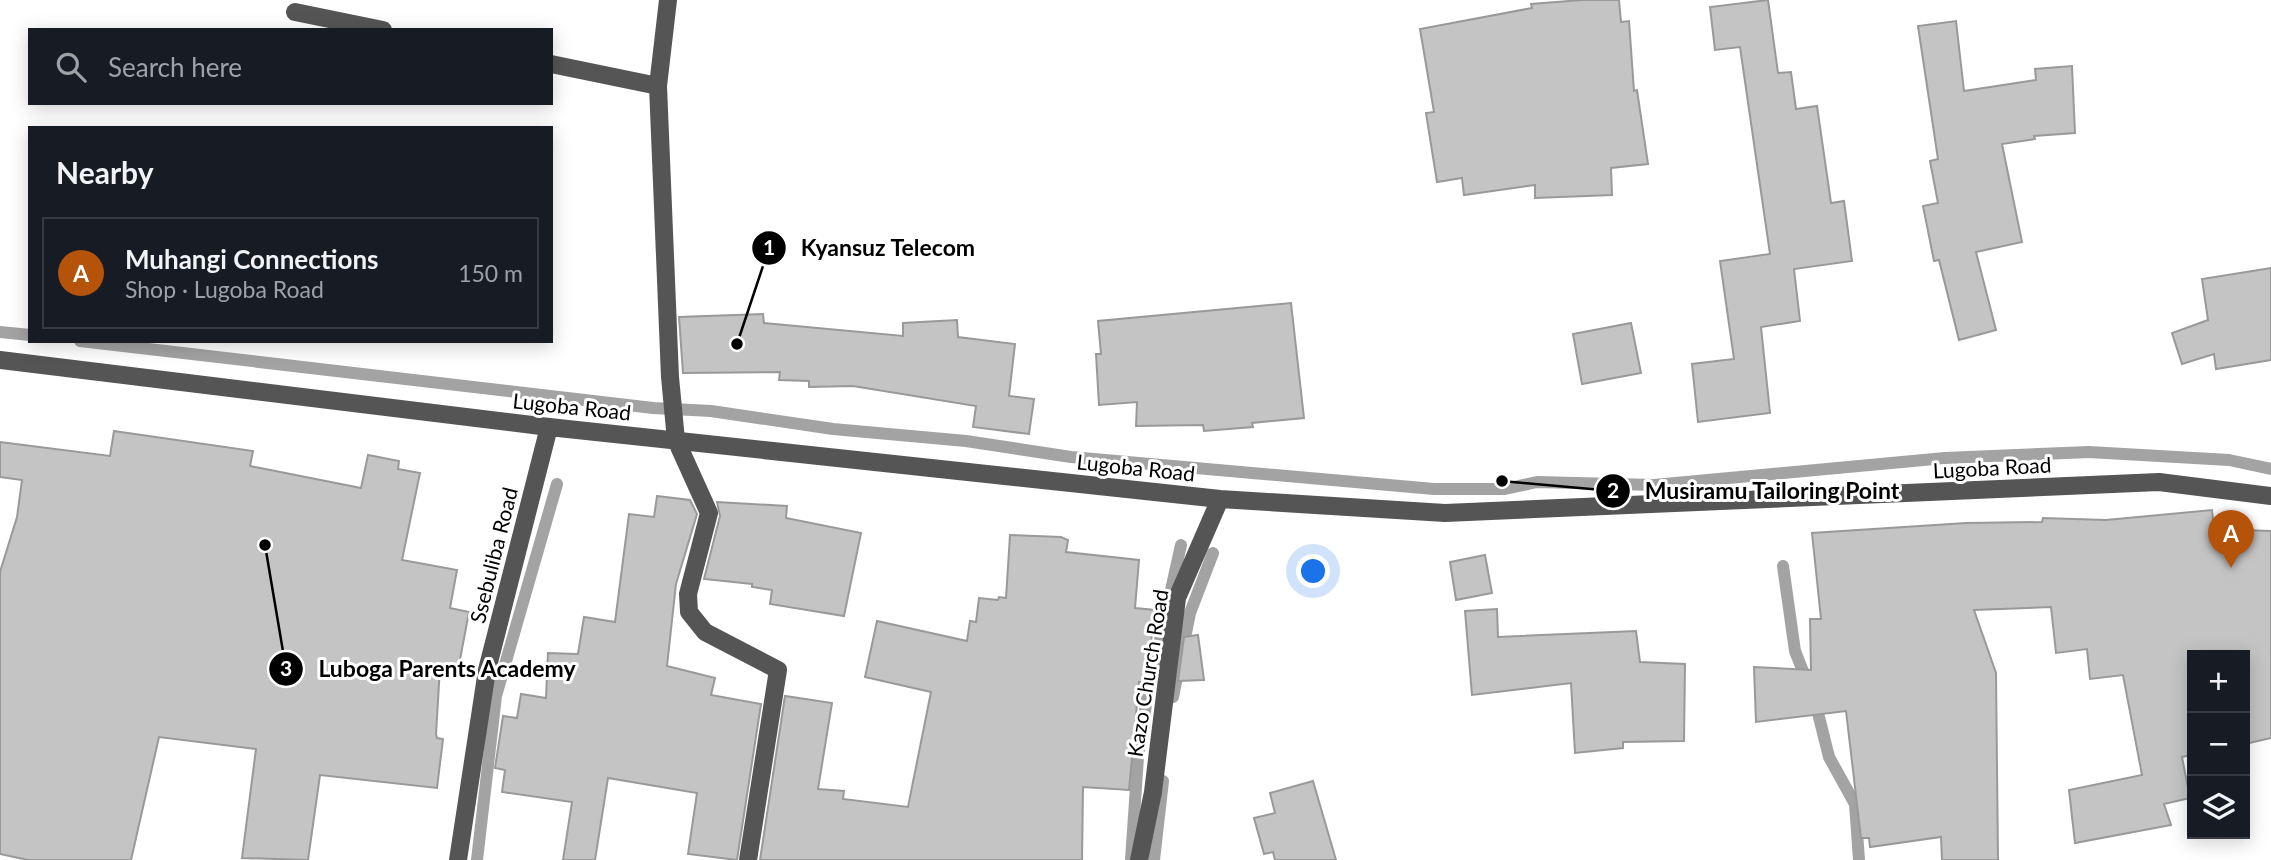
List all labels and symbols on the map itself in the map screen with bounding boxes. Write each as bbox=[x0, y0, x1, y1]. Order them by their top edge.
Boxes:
callout: Kyansuz Telecom bbox=[752, 226, 990, 270]
text: Kyansuz Telecom bbox=[801, 233, 975, 261]
text: 1 bbox=[763, 234, 775, 259]
street label: Lugoba Road bbox=[512, 387, 632, 425]
street label: Lugoba Road bbox=[1076, 448, 1196, 486]
street label: Lugoba Road bbox=[1932, 451, 2052, 483]
callout: Musiramu Tailoring Point bbox=[1595, 469, 1913, 513]
text: Musiramu Tailoring Point bbox=[1645, 476, 1900, 504]
text: 2 bbox=[1607, 477, 1619, 502]
street label: Ssebuliba Road bbox=[464, 485, 522, 625]
pin: A bbox=[2208, 510, 2254, 568]
your location bbox=[1296, 554, 1330, 588]
street label: Kazo Church Road bbox=[1121, 587, 1173, 759]
callout: Luboga Parents Academy bbox=[269, 647, 590, 691]
text: Luboga Parents Academy bbox=[318, 654, 576, 682]
text: 3 bbox=[280, 655, 292, 680]

